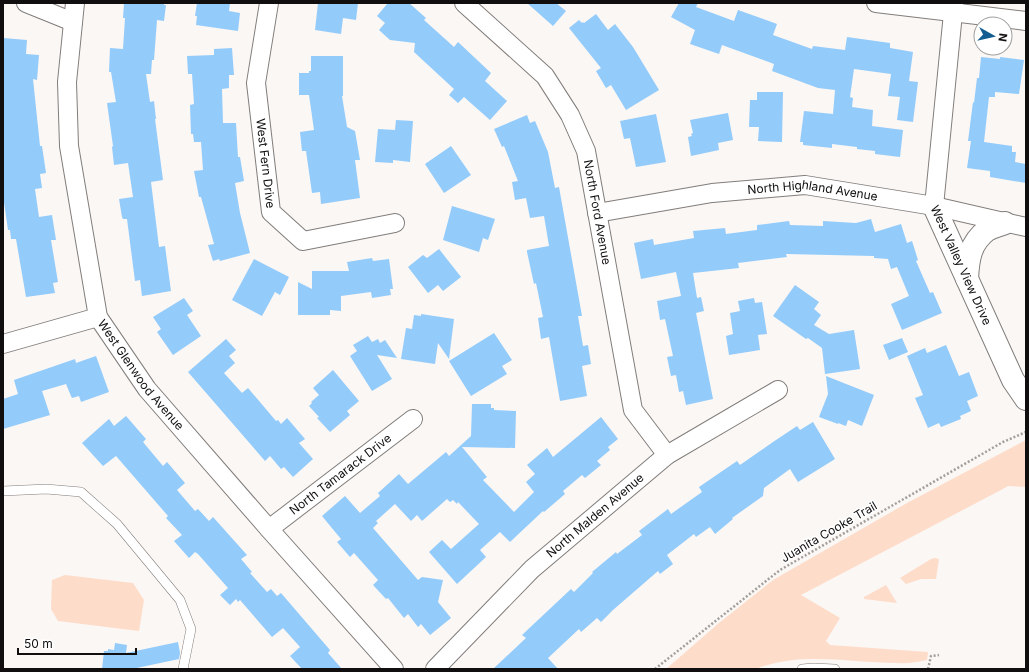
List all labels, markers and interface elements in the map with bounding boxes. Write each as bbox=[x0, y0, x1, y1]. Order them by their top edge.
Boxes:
north arrow bbox=[973, 16, 1013, 56]
text: N bbox=[995, 32, 1010, 43]
street label: West Fern Drive bbox=[253, 118, 279, 209]
street label: North Ford Avenue bbox=[581, 158, 614, 266]
street label: North Highland Avenue bbox=[747, 177, 879, 204]
street label: West Valley View Drive bbox=[928, 203, 995, 327]
street label: West Glenwood Avenue bbox=[95, 316, 187, 433]
street label: North Tamarack Drive bbox=[286, 430, 394, 518]
street label: North Malden Avenue bbox=[543, 470, 647, 561]
street label: Juanita Cooke Trail bbox=[778, 498, 880, 565]
scale bar bbox=[18, 630, 136, 656]
text: 50 m bbox=[24, 636, 53, 651]

